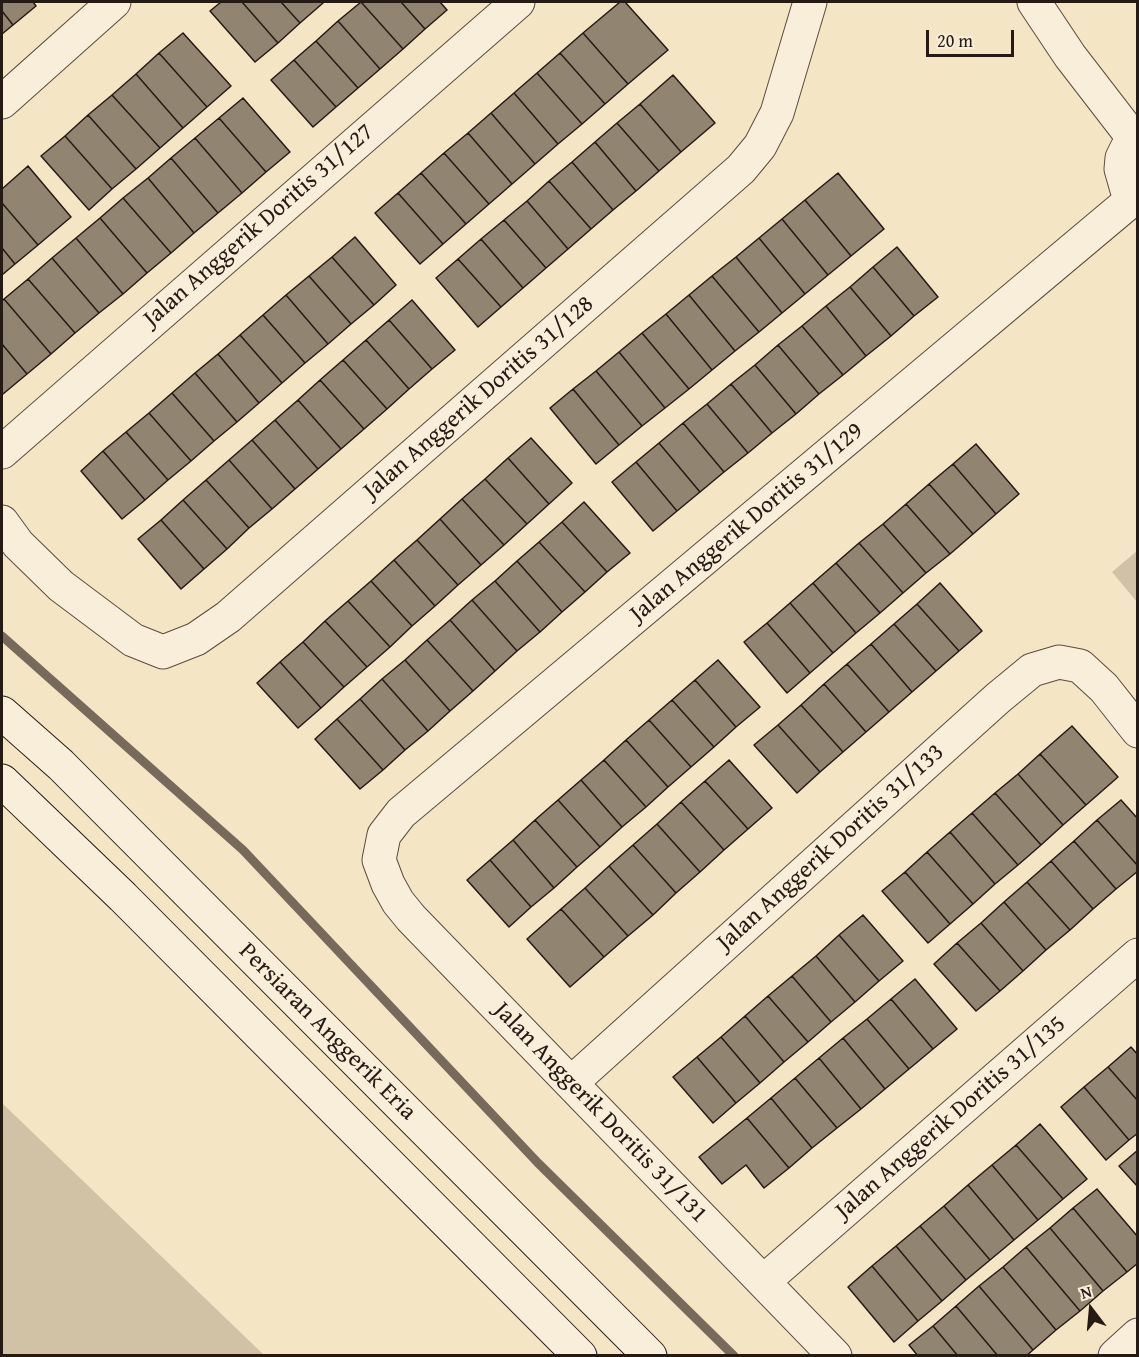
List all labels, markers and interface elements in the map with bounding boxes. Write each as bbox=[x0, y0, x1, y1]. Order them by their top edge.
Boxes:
scale bar bbox=[929, 18, 1018, 56]
text: 20 m bbox=[937, 27, 973, 54]
street label: Jalan Anggerik Doritis 31/127 bbox=[138, 118, 380, 334]
street label: Jalan Anggerik Doritis 31/128 bbox=[358, 290, 600, 506]
street label: Jalan Anggerik Doritis 31/129 bbox=[625, 417, 869, 629]
street label: Jalan Anggerik Doritis 31/133 bbox=[712, 738, 950, 958]
street label: Persiaran Anggerik Eria bbox=[232, 937, 422, 1127]
street label: Jalan Anggerik Doritis 31/131 bbox=[487, 997, 713, 1229]
street label: Jalan Anggerik Doritis 31/135 bbox=[830, 1010, 1072, 1226]
north arrow bbox=[1061, 1279, 1121, 1339]
text: N bbox=[1078, 1279, 1094, 1305]

